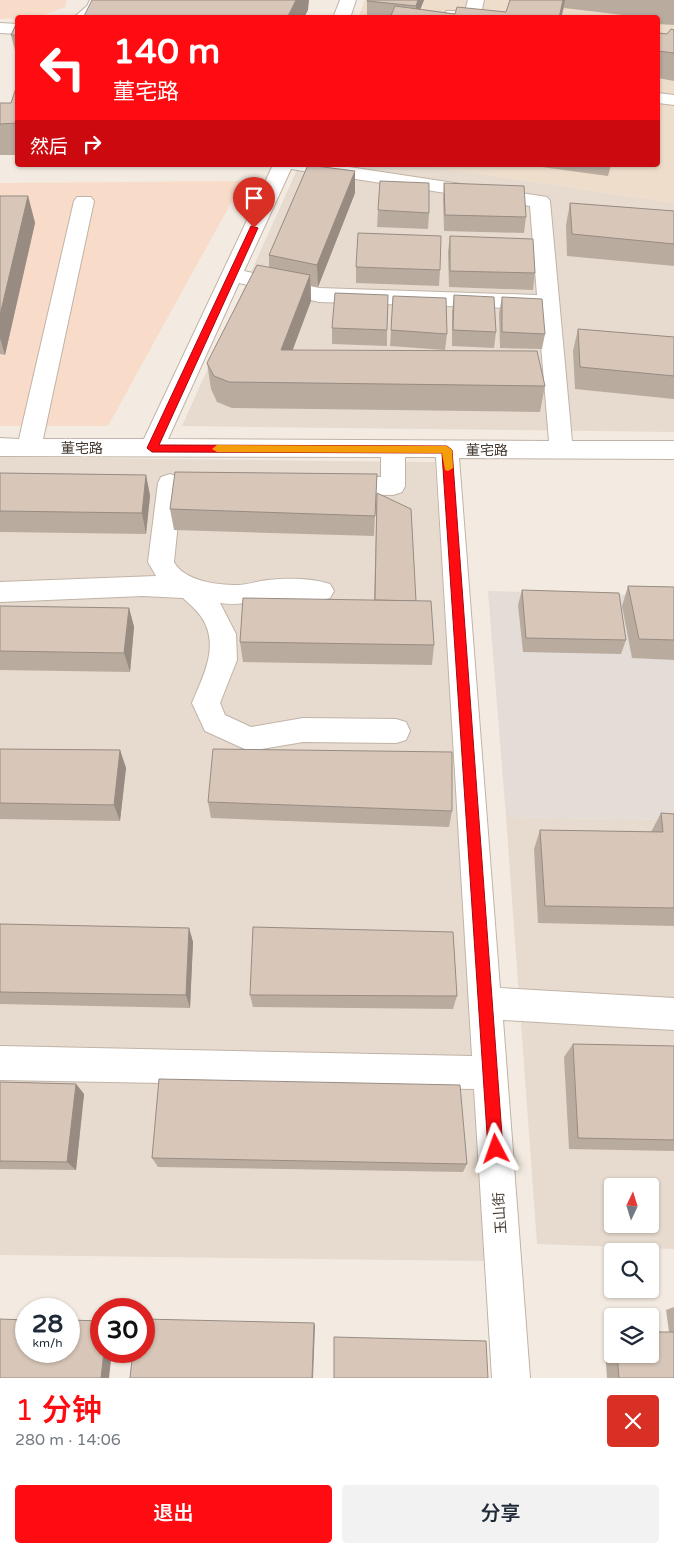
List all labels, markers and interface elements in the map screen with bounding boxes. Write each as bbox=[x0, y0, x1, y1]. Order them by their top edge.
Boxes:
text: 140 m bbox=[113, 31, 220, 73]
icon: left bbox=[30, 35, 95, 100]
text: 董宅路 bbox=[113, 79, 179, 105]
icon: right bbox=[78, 130, 106, 158]
text: 然后 bbox=[30, 136, 68, 158]
pin bbox=[233, 177, 275, 228]
icon: arrive bbox=[240, 184, 268, 212]
street label: 董宅路 bbox=[61, 440, 103, 457]
street label: 董宅路 bbox=[466, 442, 508, 459]
position arrow bbox=[469, 1122, 521, 1174]
north arrow bbox=[604, 1178, 659, 1232]
map controls bbox=[604, 1178, 659, 1363]
street label: 玉山街 bbox=[490, 1191, 510, 1235]
button: search bbox=[604, 1243, 659, 1298]
speed limit sign: 30 bbox=[90, 1298, 155, 1363]
button: layers bbox=[604, 1308, 659, 1363]
text: 28 bbox=[32, 1309, 63, 1339]
text: km/h bbox=[32, 1336, 63, 1350]
text: 1 分钟 bbox=[15, 1392, 102, 1429]
button: close bbox=[607, 1395, 659, 1447]
text: 280 m · 14:06 bbox=[15, 1430, 121, 1450]
button: 退出 bbox=[15, 1485, 332, 1543]
button: 分享 bbox=[342, 1485, 659, 1543]

